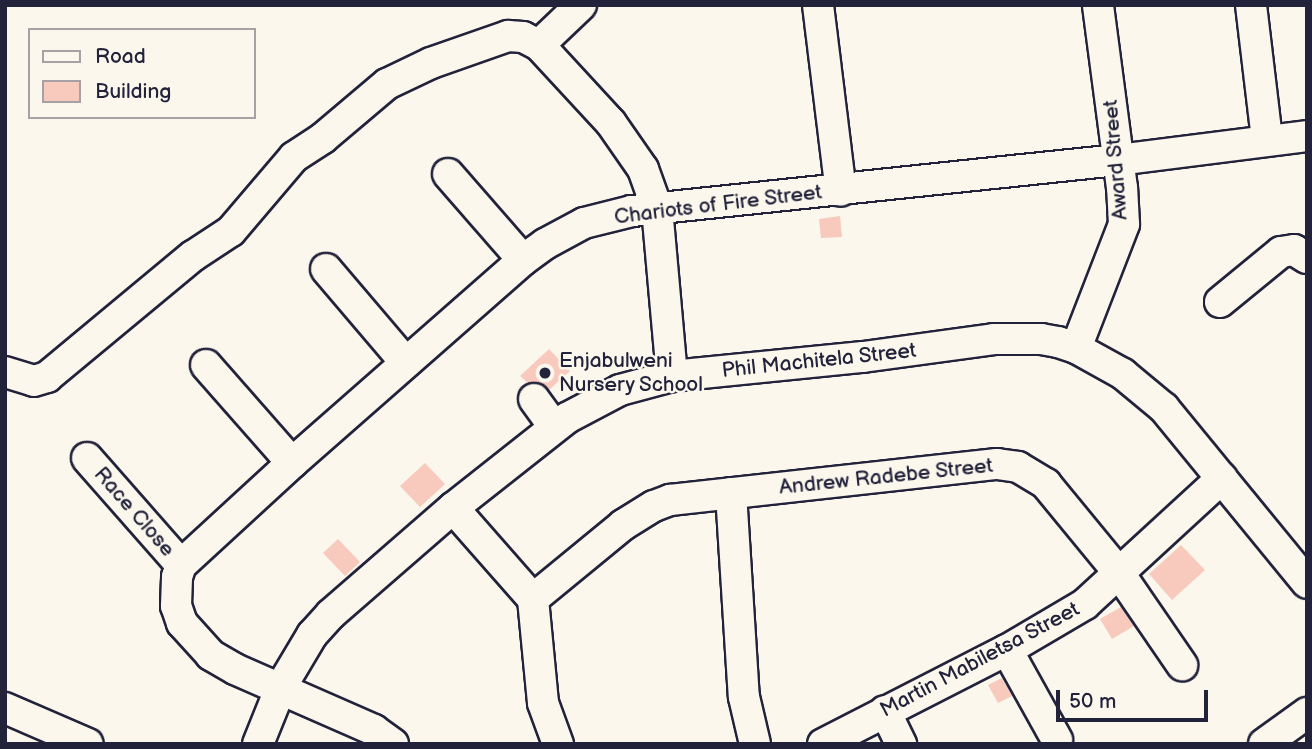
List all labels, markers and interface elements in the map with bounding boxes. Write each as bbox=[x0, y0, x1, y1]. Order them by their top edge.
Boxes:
legend bbox=[28, 28, 256, 119]
text: Road bbox=[95, 44, 146, 69]
text: Building bbox=[95, 79, 171, 104]
street label: Award Street bbox=[1098, 99, 1134, 221]
street label: Chariots of Fire Street bbox=[613, 180, 823, 230]
street label: Phil Machitela Street bbox=[720, 338, 918, 384]
place label: Enjabulweni Nursery School bbox=[559, 348, 705, 398]
marker: Enjabulweni Nursery School bbox=[537, 365, 553, 381]
street label: Andrew Radebe Street bbox=[778, 453, 994, 501]
street label: Race Close bbox=[88, 462, 180, 562]
street label: Martin Mabiletsa Street bbox=[876, 597, 1084, 723]
scale bar bbox=[1060, 676, 1212, 720]
text: 50 m bbox=[1069, 689, 1116, 714]

